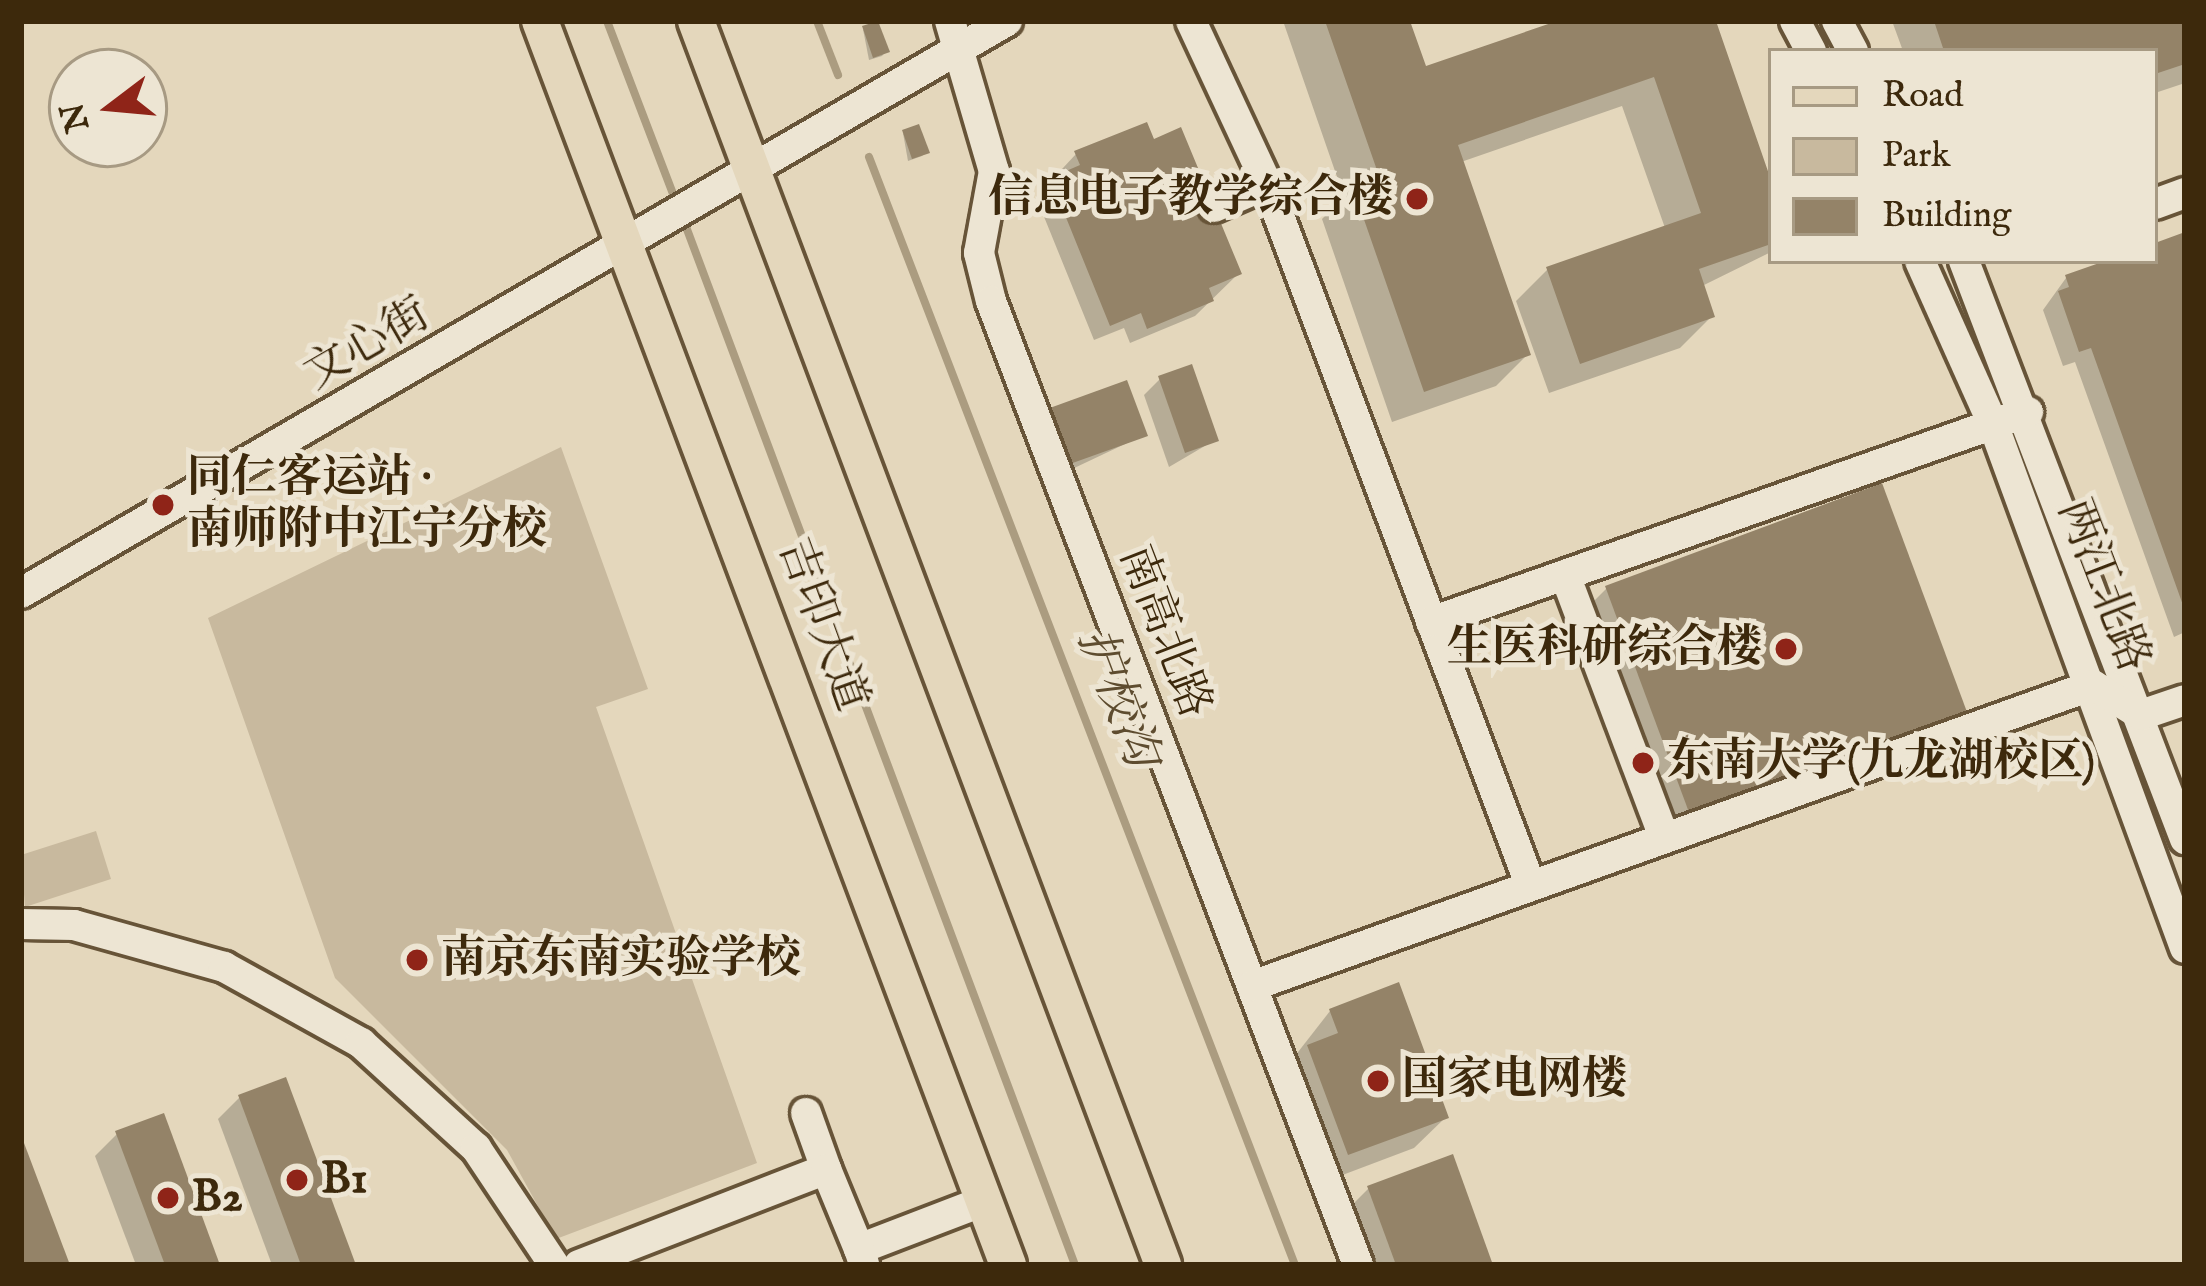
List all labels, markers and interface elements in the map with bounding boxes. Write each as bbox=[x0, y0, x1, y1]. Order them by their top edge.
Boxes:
north arrow bbox=[48, 48, 168, 168]
legend bbox=[1768, 48, 2158, 264]
text: Road bbox=[1882, 73, 1963, 119]
text: N bbox=[52, 98, 100, 137]
text: Park bbox=[1882, 133, 1950, 179]
place label: 信息电子教学综合楼 bbox=[988, 172, 1393, 226]
marker: 信息电子教学综合楼 bbox=[1404, 186, 1430, 212]
text: Building bbox=[1882, 193, 2011, 239]
street label: 文心街 bbox=[295, 288, 439, 402]
place label: 同仁客运站 · 南师附中江宁分校 bbox=[187, 452, 547, 558]
marker: 同仁客运站 · 南师附中江宁分校 bbox=[150, 492, 176, 518]
street label: 两江北路 bbox=[2046, 492, 2160, 680]
street label: 吉印大道 bbox=[766, 531, 878, 719]
street label: 南高北路 bbox=[1107, 538, 1221, 726]
water label: 护校沟 bbox=[1063, 620, 1169, 776]
place label: 生医科研综合楼 bbox=[1447, 622, 1762, 676]
marker: 生医科研综合楼 bbox=[1773, 636, 1799, 662]
place label: 东南大学(九龙湖校区) bbox=[1667, 736, 2095, 790]
marker: 东南大学(九龙湖校区) bbox=[1630, 750, 1656, 776]
place label: 南京东南实验学校 bbox=[441, 933, 801, 987]
marker: 南京东南实验学校 bbox=[404, 947, 430, 973]
place label: 国家电网楼 bbox=[1402, 1054, 1627, 1108]
marker: 国家电网楼 bbox=[1365, 1068, 1391, 1094]
place label: B1 bbox=[321, 1153, 368, 1207]
marker: B1 bbox=[284, 1167, 310, 1193]
place label: B2 bbox=[192, 1171, 243, 1225]
marker: B2 bbox=[155, 1185, 181, 1211]

